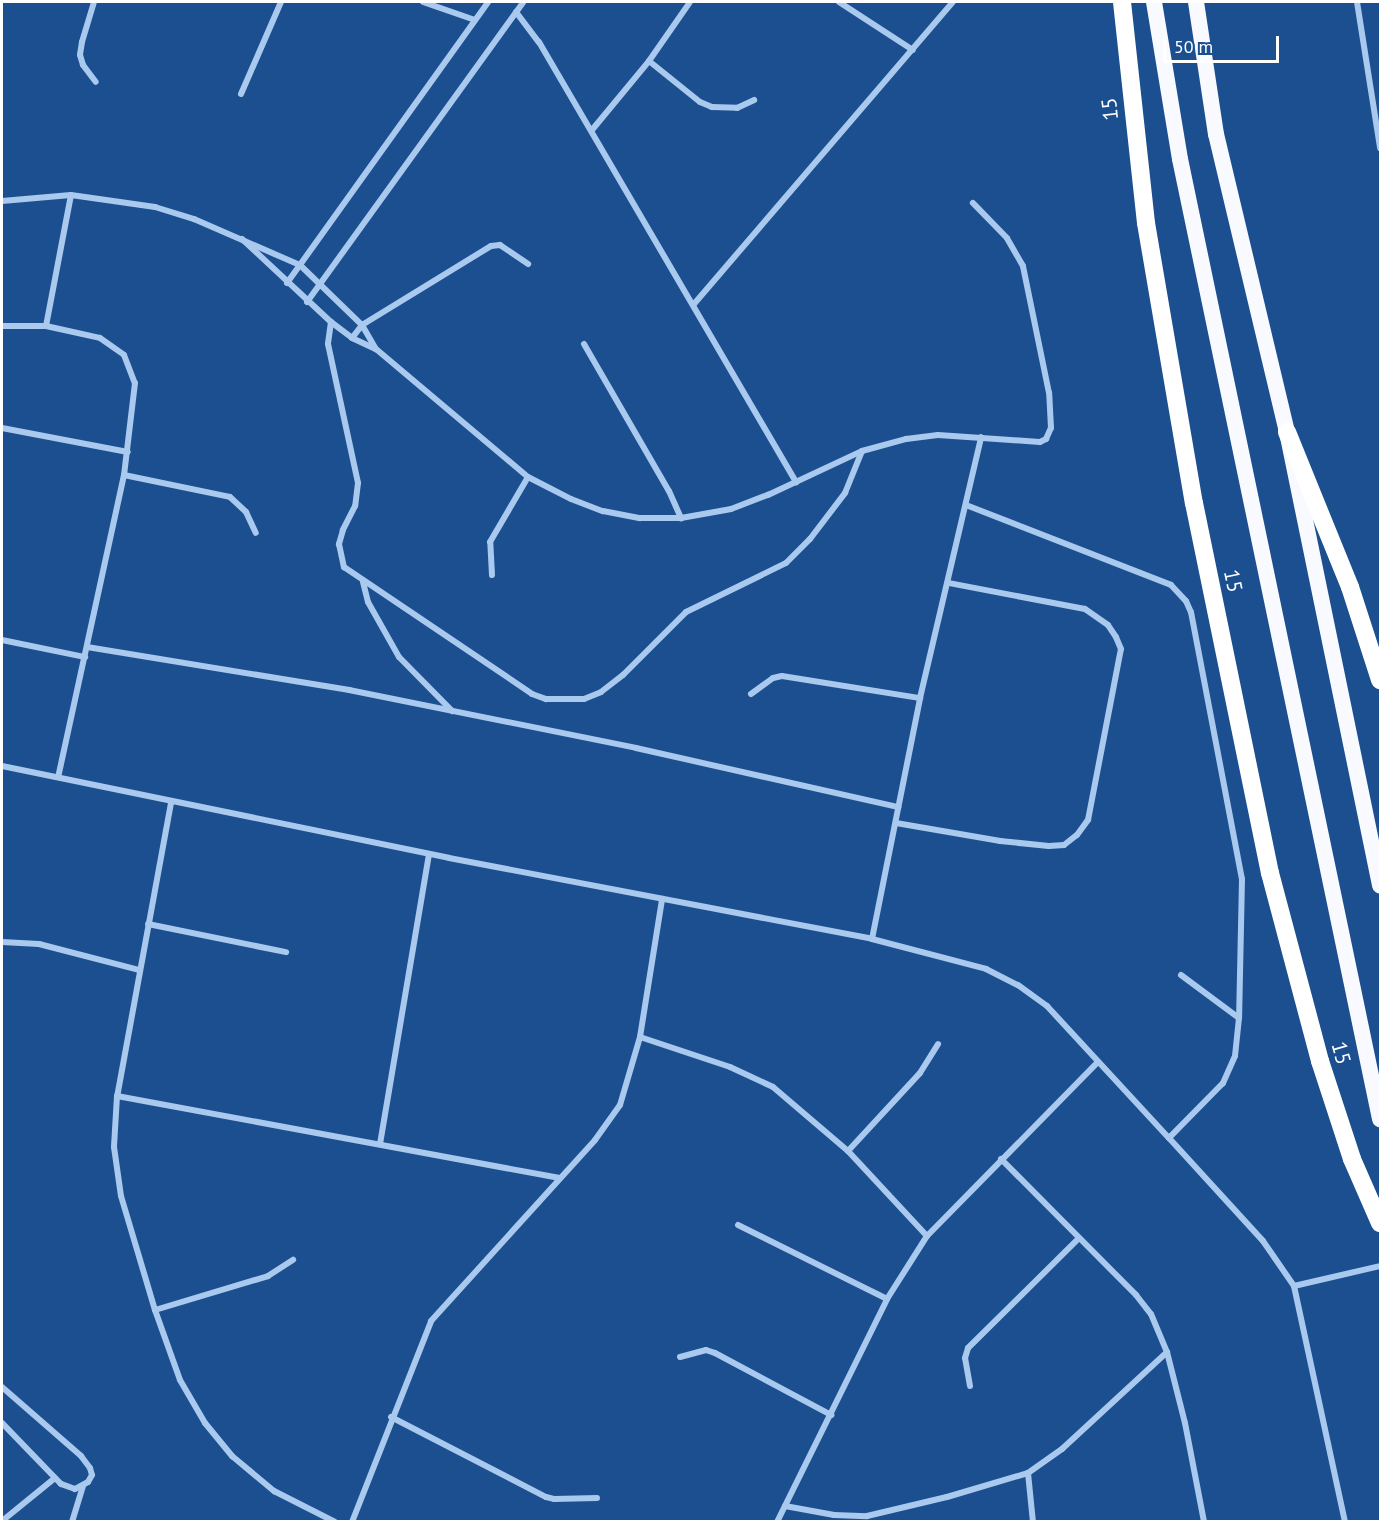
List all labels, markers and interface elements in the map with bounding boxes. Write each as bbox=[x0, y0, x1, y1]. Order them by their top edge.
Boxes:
scale bar bbox=[1166, 24, 1282, 62]
text: 50 m bbox=[1174, 35, 1213, 58]
street label: 15 bbox=[1096, 96, 1124, 122]
street label: 15 bbox=[1218, 567, 1248, 595]
street label: 15 bbox=[1326, 1039, 1356, 1067]

